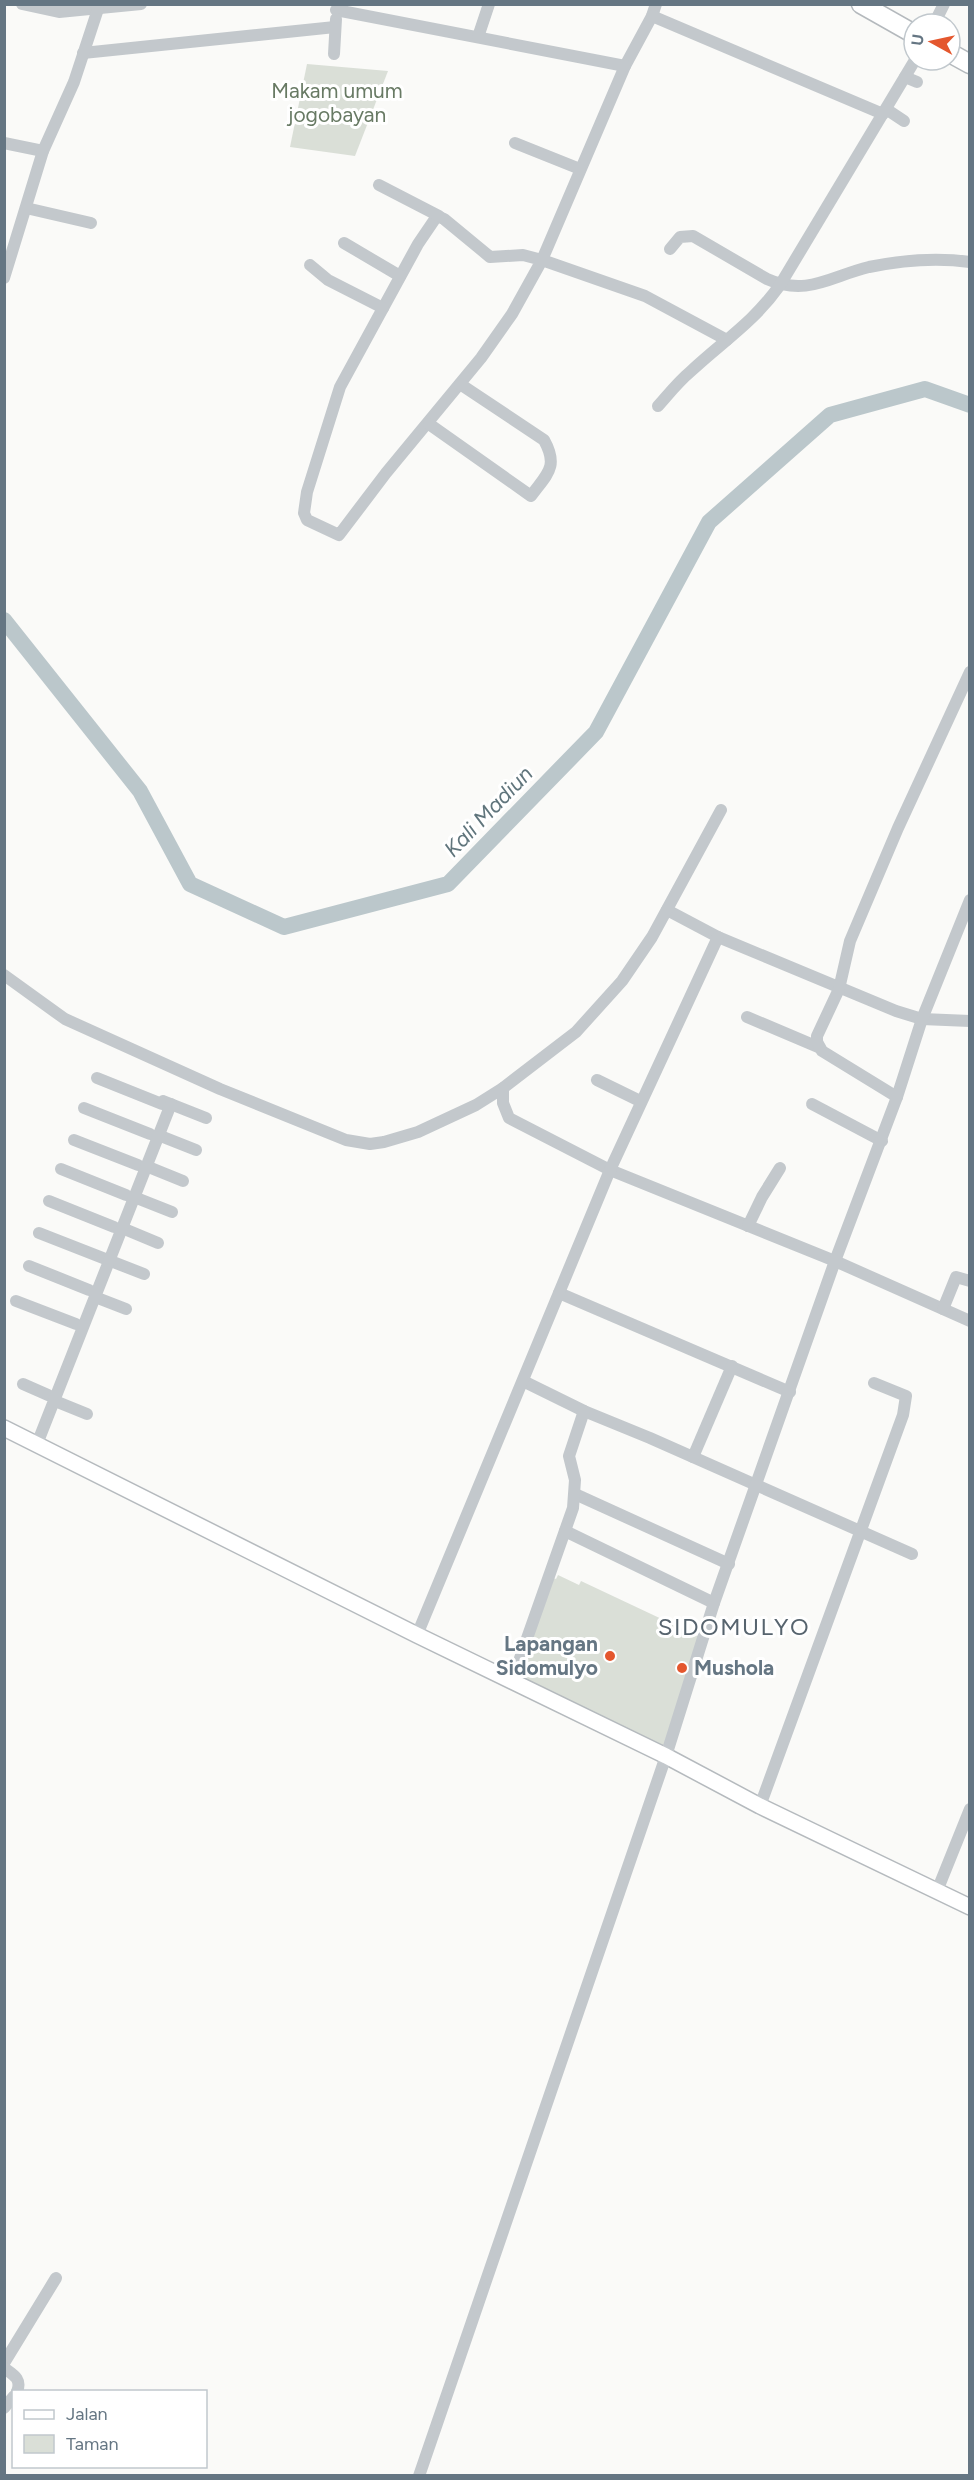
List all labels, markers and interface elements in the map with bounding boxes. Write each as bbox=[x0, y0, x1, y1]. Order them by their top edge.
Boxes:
north arrow bbox=[902, 12, 962, 72]
text: U bbox=[907, 33, 928, 47]
park label: Makam umum jogobayan bbox=[271, 78, 403, 127]
water label: Kali Madiun bbox=[438, 760, 538, 862]
district label: SIDOMULYO bbox=[658, 1612, 810, 1641]
place label: Lapangan Sidomulyo bbox=[496, 1631, 598, 1680]
marker: Lapangan Sidomulyo bbox=[603, 1649, 617, 1663]
place label: Mushola bbox=[694, 1655, 774, 1680]
marker: Mushola bbox=[675, 1661, 689, 1675]
legend bbox=[12, 2390, 207, 2468]
text: Jalan bbox=[66, 2403, 108, 2425]
text: Taman bbox=[66, 2433, 119, 2455]

